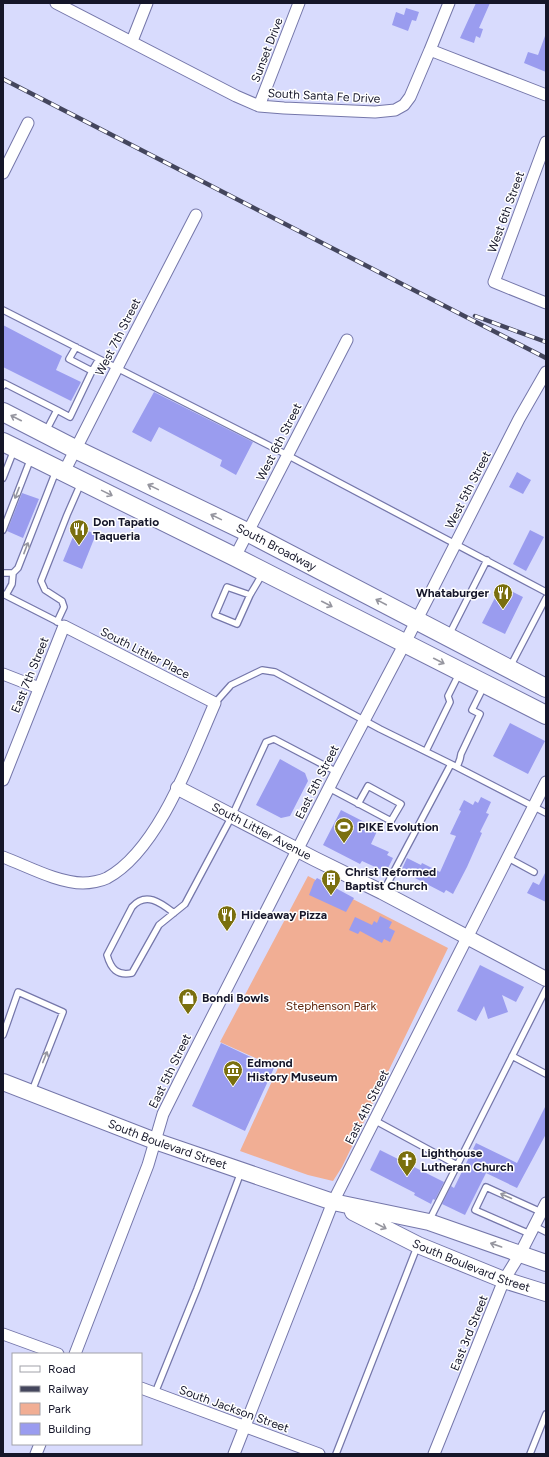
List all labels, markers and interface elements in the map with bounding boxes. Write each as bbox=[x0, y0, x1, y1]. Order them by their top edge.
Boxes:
street label: Sunset Drive bbox=[248, 15, 286, 84]
street label: South Santa Fe Drive bbox=[267, 86, 381, 106]
street label: West 6th Street bbox=[485, 169, 527, 254]
street label: West 7th Street bbox=[92, 296, 144, 378]
street label: West 6th Street bbox=[253, 400, 305, 483]
one-way arrow bbox=[10, 414, 22, 421]
street label: West 5th Street bbox=[442, 448, 494, 531]
one-way arrow bbox=[147, 483, 159, 490]
one-way arrow bbox=[13, 486, 21, 498]
one-way arrow bbox=[100, 490, 112, 497]
one-way arrow bbox=[210, 513, 222, 520]
place label: Don Tapatio Taqueria bbox=[93, 515, 159, 543]
restaurant icon: Don Tapatio Taqueria bbox=[68, 518, 90, 546]
street label: South Broadway bbox=[234, 521, 319, 574]
one-way arrow bbox=[22, 542, 30, 554]
restaurant icon: Whataburger bbox=[492, 582, 514, 610]
place label: Whataburger bbox=[416, 586, 489, 600]
one-way arrow bbox=[376, 598, 388, 605]
one-way arrow bbox=[321, 601, 333, 608]
street label: South Littler Place bbox=[98, 624, 192, 682]
street label: East 7th Street bbox=[8, 635, 52, 715]
one-way arrow bbox=[433, 658, 445, 666]
street label: East 5th Street bbox=[292, 742, 342, 821]
street label: South Littler Avenue bbox=[209, 800, 314, 863]
sports icon: PIKE Evolution bbox=[333, 816, 355, 844]
place label: PIKE Evolution bbox=[358, 820, 439, 834]
place label: Christ Reformed Baptist Church bbox=[345, 865, 436, 893]
building icon: Christ Reformed Baptist Church bbox=[320, 868, 342, 896]
restaurant icon: Hideaway Pizza bbox=[216, 904, 238, 932]
place label: Hideaway Pizza bbox=[241, 908, 327, 922]
shop icon: Bondi Bowls bbox=[177, 987, 199, 1015]
place label: Bondi Bowls bbox=[202, 991, 269, 1005]
park label: Stephenson Park bbox=[286, 999, 376, 1013]
street label: East 5th Street bbox=[146, 1031, 194, 1110]
one-way arrow bbox=[42, 1051, 49, 1063]
place label: Edmond History Museum bbox=[247, 1056, 337, 1084]
museum icon: Edmond History Museum bbox=[222, 1059, 244, 1087]
street label: East 4th Street bbox=[342, 1067, 392, 1147]
street label: South Boulevard Street bbox=[106, 1116, 229, 1172]
place label: Lighthouse Lutheran Church bbox=[421, 1146, 514, 1174]
church icon: Lighthouse Lutheran Church bbox=[396, 1149, 418, 1177]
one-way arrow bbox=[500, 1192, 512, 1199]
one-way arrow bbox=[374, 1223, 386, 1230]
street label: South Boulevard Street bbox=[410, 1236, 532, 1295]
one-way arrow bbox=[490, 1241, 502, 1249]
street label: East 3rd Street bbox=[447, 1293, 491, 1373]
legend bbox=[12, 1353, 142, 1445]
text: Road bbox=[48, 1362, 76, 1376]
text: Railway bbox=[48, 1382, 89, 1396]
street label: South Jackson Street bbox=[177, 1383, 291, 1436]
text: Park bbox=[48, 1402, 71, 1416]
text: Building bbox=[48, 1422, 91, 1436]

